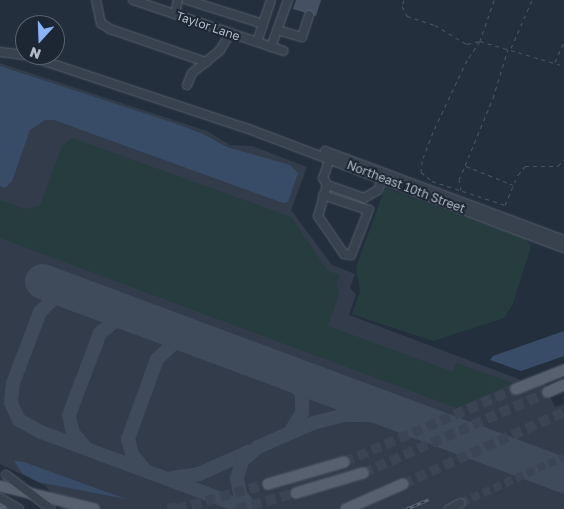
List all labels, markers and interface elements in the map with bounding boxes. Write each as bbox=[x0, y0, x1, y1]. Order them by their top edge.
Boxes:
street label: Taylor Lane bbox=[174, 8, 242, 44]
north arrow bbox=[15, 15, 65, 65]
text: N bbox=[27, 44, 43, 63]
street label: Northeast 10th Street bbox=[345, 158, 467, 216]

